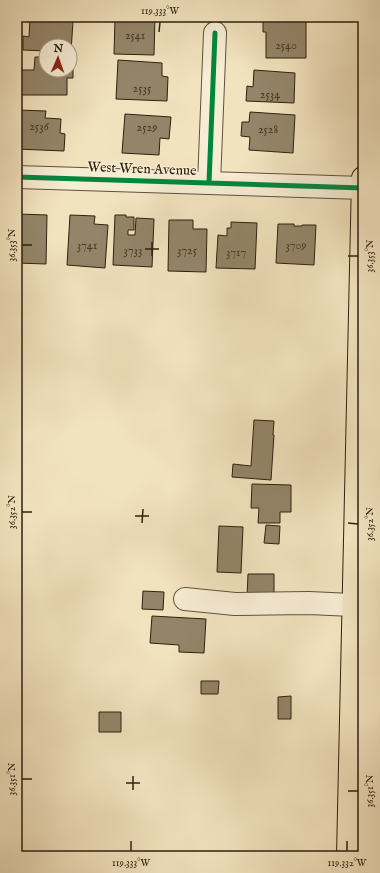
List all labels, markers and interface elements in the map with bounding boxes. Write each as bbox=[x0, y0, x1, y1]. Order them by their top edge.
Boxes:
text: 119.333°W bbox=[141, 5, 179, 18]
house number: 2541 bbox=[125, 28, 145, 43]
north arrow bbox=[38, 38, 78, 78]
house number: 2540 bbox=[275, 38, 297, 53]
text: N bbox=[52, 42, 64, 56]
house number: 2535 bbox=[133, 81, 152, 96]
house number: 2534 bbox=[260, 87, 280, 102]
house number: 2536 bbox=[29, 119, 50, 134]
house number: 2529 bbox=[137, 120, 157, 135]
house number: 2528 bbox=[258, 122, 278, 137]
street label: West Wren Avenue bbox=[87, 158, 198, 180]
text: 36.353°N bbox=[6, 228, 19, 262]
house number: 3741 bbox=[77, 238, 97, 253]
house number: 3709 bbox=[285, 238, 307, 253]
text: 36.353°N bbox=[364, 239, 377, 273]
house number: 3733 bbox=[123, 243, 143, 258]
house number: 3725 bbox=[177, 243, 198, 258]
house number: 3717 bbox=[226, 245, 246, 260]
text: 36.352°N bbox=[6, 495, 19, 529]
text: 36.352°N bbox=[364, 507, 377, 541]
text: 36.351°N bbox=[6, 762, 19, 796]
text: 36.351°N bbox=[364, 774, 377, 808]
text: 119.333°W bbox=[112, 857, 150, 870]
text: 119.332°W bbox=[328, 857, 367, 870]

